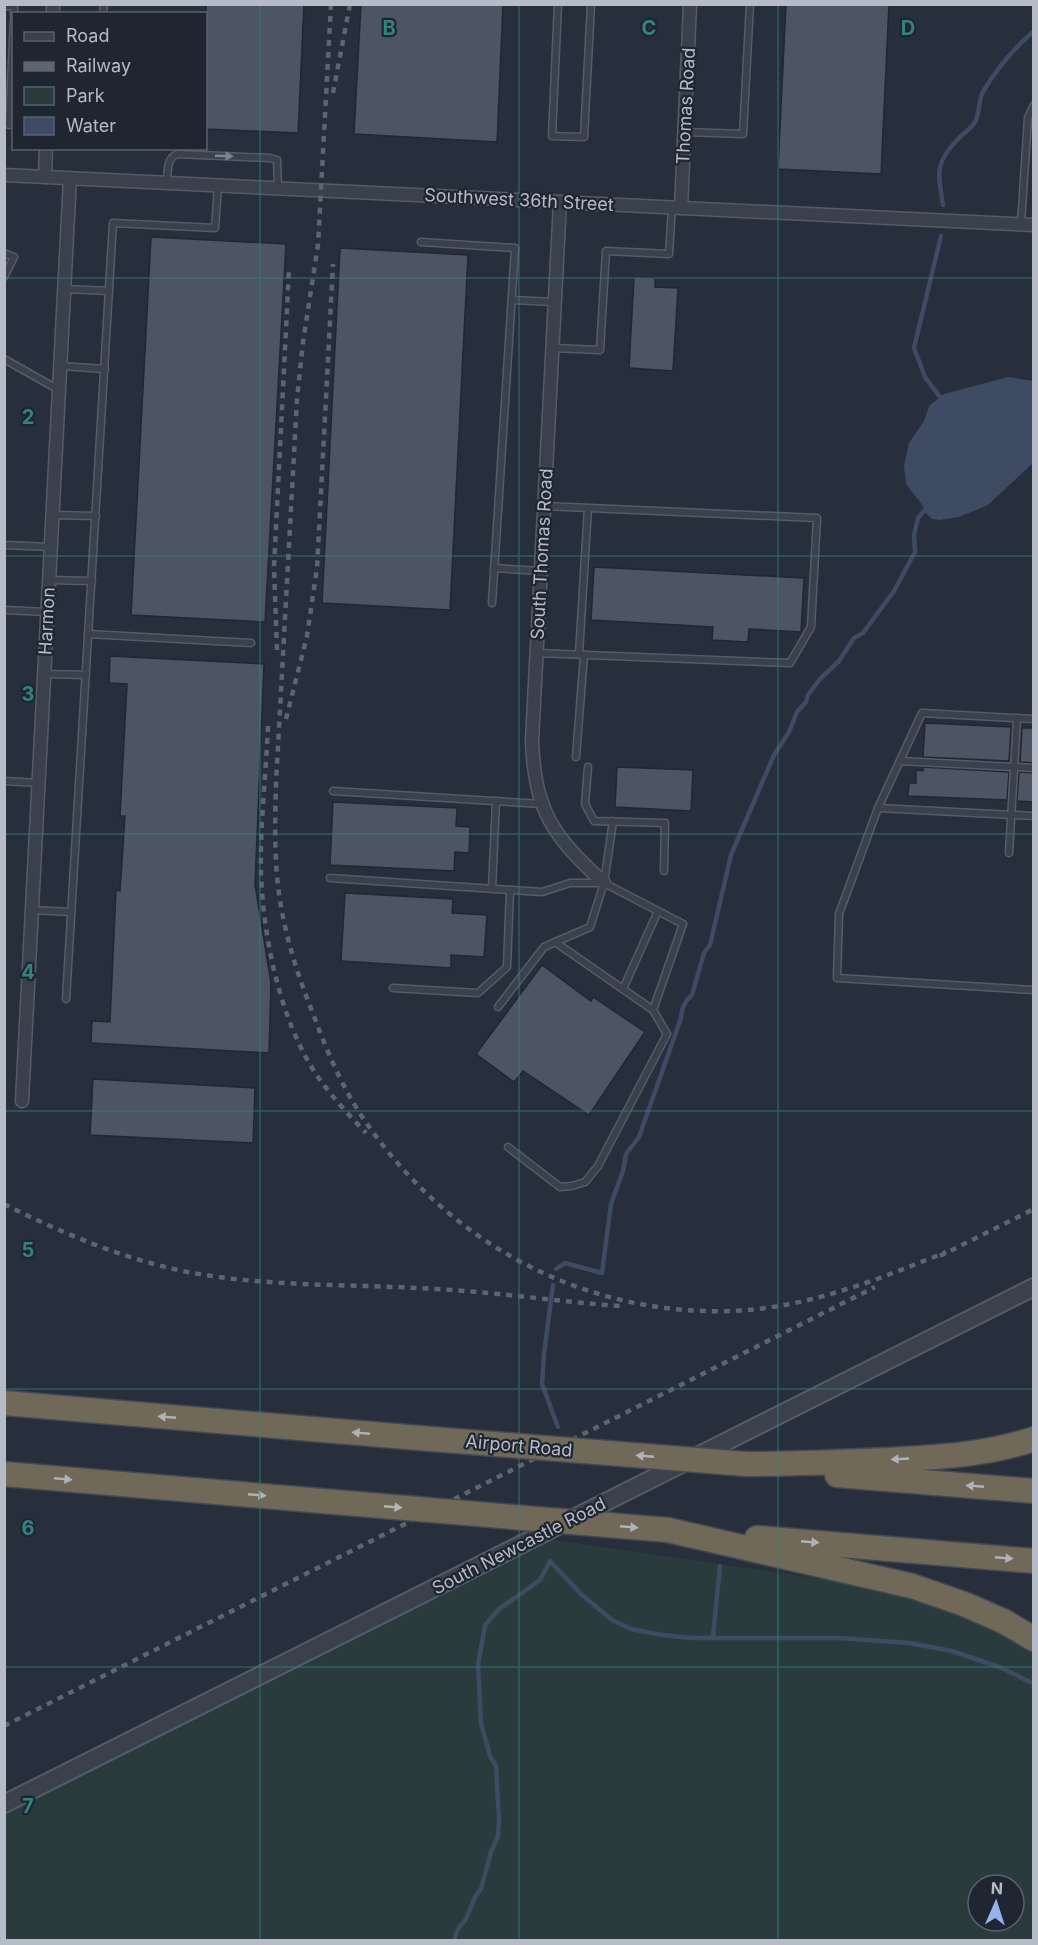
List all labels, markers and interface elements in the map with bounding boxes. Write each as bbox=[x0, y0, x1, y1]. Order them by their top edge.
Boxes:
legend bbox=[12, 12, 207, 150]
text: B bbox=[382, 16, 396, 40]
text: C bbox=[642, 16, 656, 40]
text: D bbox=[901, 16, 915, 40]
text: Road bbox=[66, 25, 109, 46]
street label: Thomas Road bbox=[672, 47, 699, 165]
text: Railway bbox=[66, 55, 131, 76]
text: Park bbox=[66, 85, 105, 106]
text: Water bbox=[66, 115, 116, 136]
one-way arrow bbox=[215, 151, 234, 161]
street label: Southwest 36th Street bbox=[424, 184, 614, 215]
text: 2 bbox=[22, 405, 34, 429]
street label: South Thomas Road bbox=[527, 468, 556, 640]
street label: Harmon bbox=[34, 587, 59, 655]
text: 3 bbox=[22, 682, 34, 706]
text: 4 bbox=[21, 960, 35, 984]
text: 5 bbox=[22, 1238, 34, 1262]
one-way arrow bbox=[157, 1412, 176, 1422]
one-way arrow bbox=[351, 1428, 370, 1438]
street label: Airport Road bbox=[465, 1430, 573, 1461]
one-way arrow bbox=[636, 1451, 655, 1461]
one-way arrow bbox=[890, 1454, 909, 1464]
one-way arrow bbox=[53, 1474, 72, 1484]
one-way arrow bbox=[966, 1481, 985, 1491]
one-way arrow bbox=[248, 1490, 267, 1500]
street label: South Newcastle Road bbox=[428, 1493, 609, 1598]
one-way arrow bbox=[383, 1502, 402, 1512]
text: 6 bbox=[22, 1516, 35, 1540]
one-way arrow bbox=[619, 1522, 638, 1532]
one-way arrow bbox=[800, 1537, 819, 1547]
one-way arrow bbox=[994, 1553, 1013, 1563]
text: 7 bbox=[22, 1794, 34, 1818]
north arrow bbox=[966, 1873, 1026, 1933]
text: N bbox=[990, 1878, 1003, 1898]

